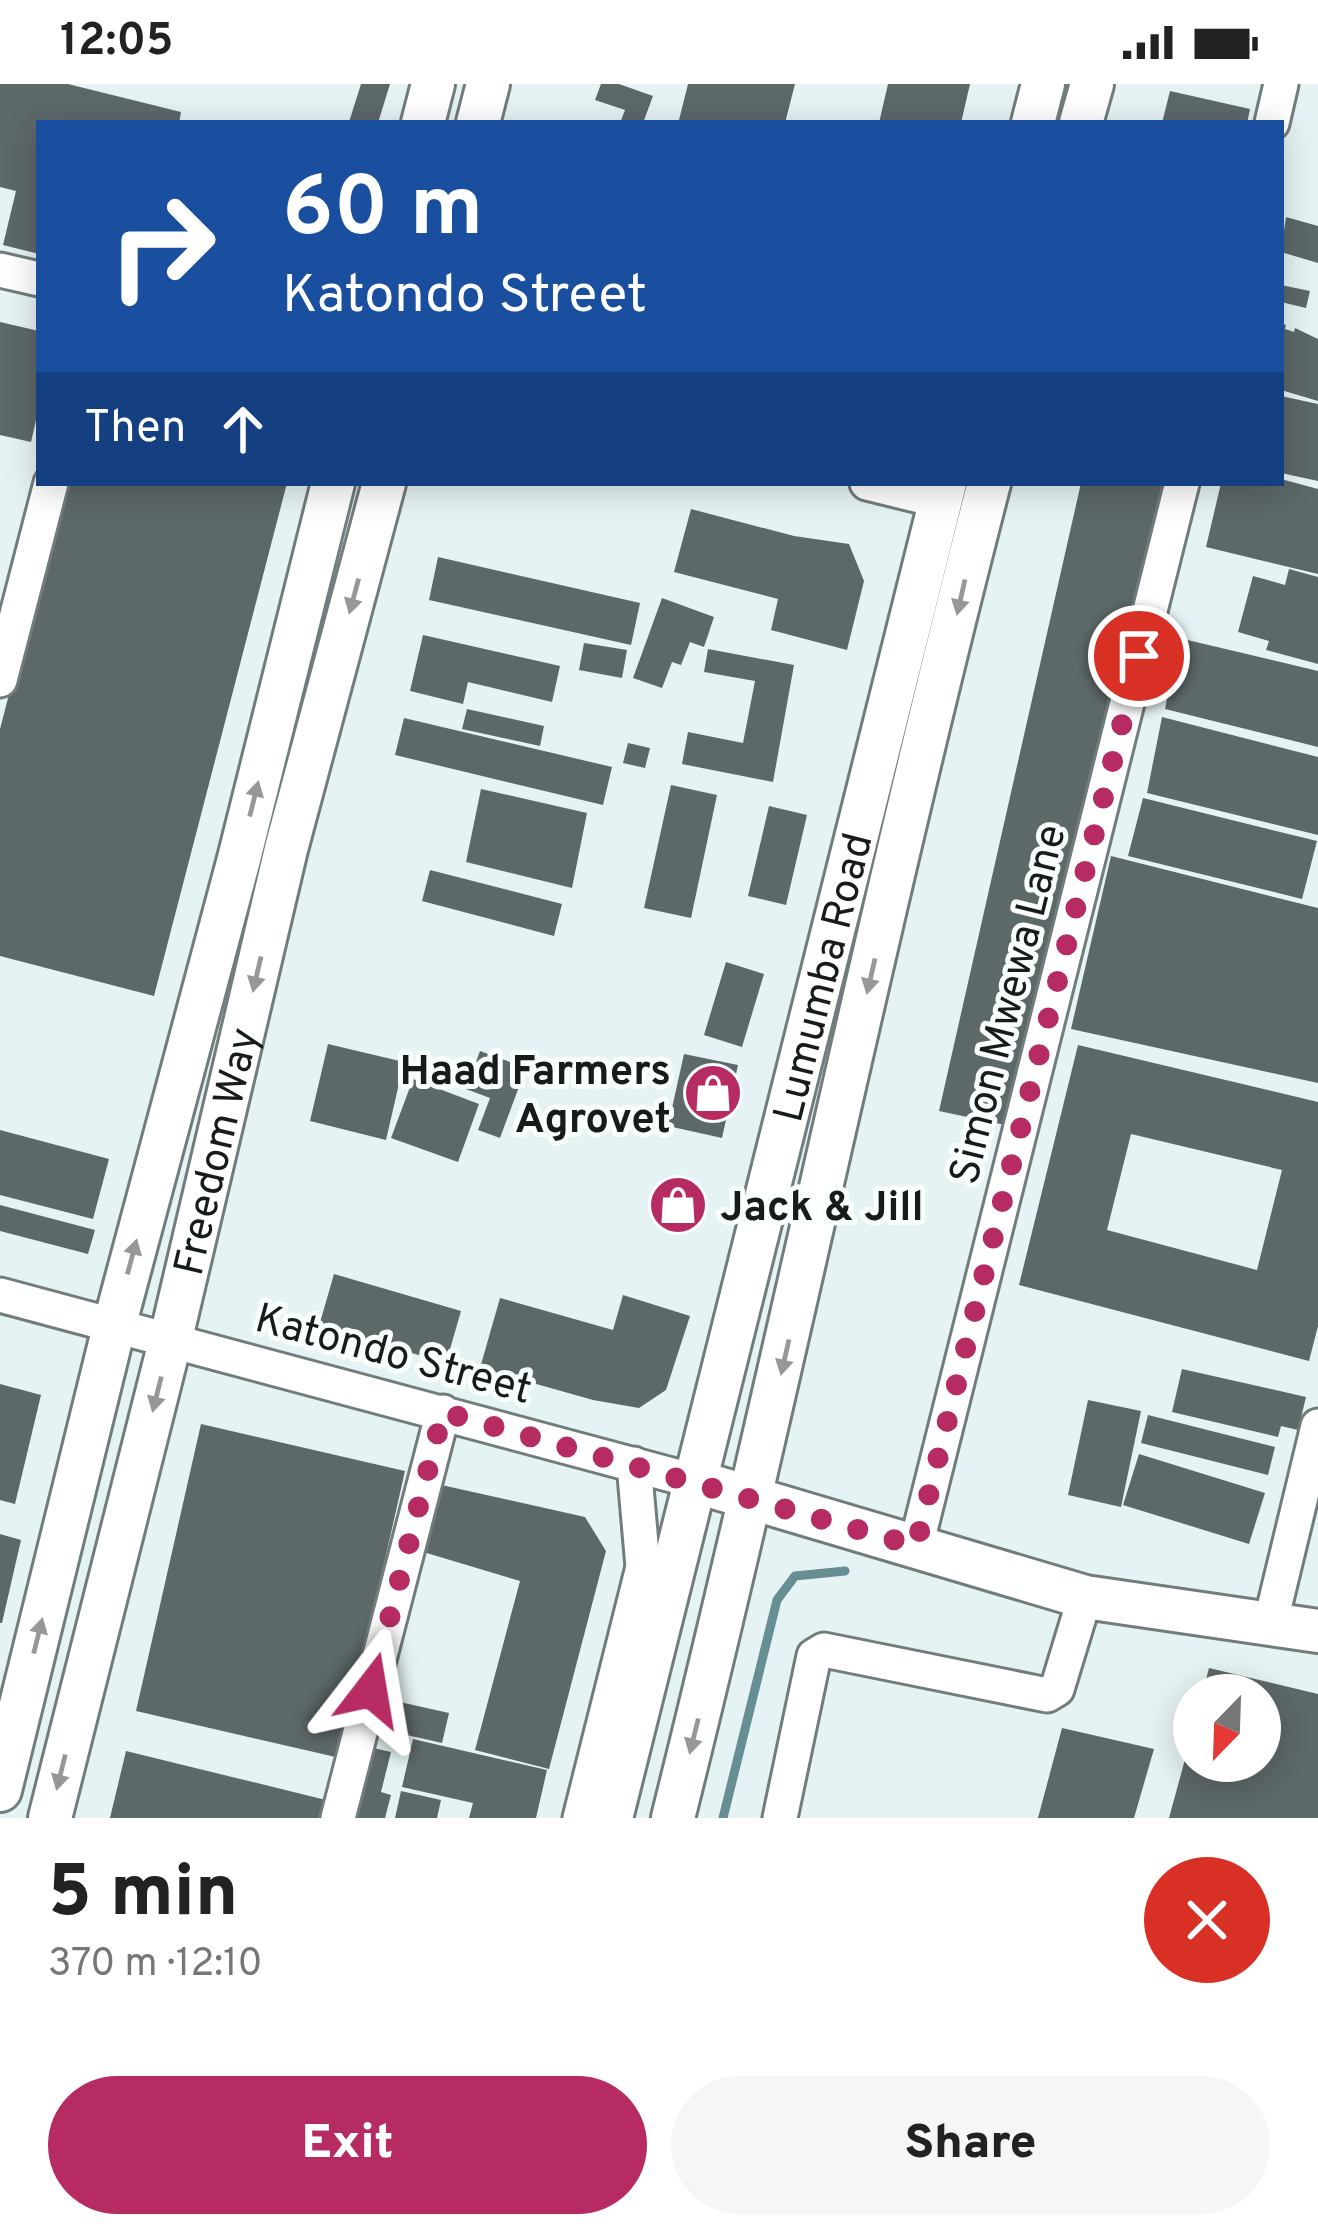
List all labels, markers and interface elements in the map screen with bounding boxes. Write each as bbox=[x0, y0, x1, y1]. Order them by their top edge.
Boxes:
text: 12:05 bbox=[60, 14, 174, 71]
text: 60 m bbox=[282, 159, 483, 265]
icon: right bbox=[84, 168, 240, 324]
text: Katondo Street bbox=[282, 263, 647, 332]
icon: ahead bbox=[210, 396, 276, 462]
text: Then bbox=[84, 401, 186, 458]
one-way arrow bbox=[343, 578, 362, 615]
one-way arrow bbox=[951, 578, 970, 615]
pin bbox=[1088, 605, 1190, 707]
icon: arrive bbox=[1106, 623, 1172, 689]
one-way arrow bbox=[245, 781, 264, 818]
street label: Simon Mwewa Lane bbox=[940, 820, 1081, 1190]
street label: Lumumba Road bbox=[764, 828, 887, 1128]
one-way arrow bbox=[246, 955, 265, 993]
one-way arrow bbox=[861, 958, 880, 995]
street label: Freedom Way bbox=[165, 1023, 274, 1281]
place label: Haad Farmers Agrovet bbox=[399, 1047, 671, 1148]
shop icon: Haad Farmers Agrovet bbox=[682, 1062, 744, 1124]
shop icon: Jack & Jill bbox=[647, 1174, 709, 1236]
place label: Jack & Jill bbox=[720, 1183, 924, 1236]
one-way arrow bbox=[124, 1239, 143, 1276]
street label: Katondo Street bbox=[249, 1294, 537, 1419]
one-way arrow bbox=[775, 1338, 794, 1375]
one-way arrow bbox=[147, 1376, 166, 1413]
one-way arrow bbox=[29, 1617, 48, 1654]
position arrow bbox=[308, 1627, 434, 1753]
north arrow bbox=[1173, 1674, 1281, 1782]
map controls bbox=[1173, 1674, 1281, 1782]
one-way arrow bbox=[684, 1717, 703, 1754]
one-way arrow bbox=[51, 1754, 70, 1791]
text: 5 min bbox=[48, 1850, 238, 1942]
button: close bbox=[1144, 1857, 1270, 1983]
text: 370 m · 12:10 bbox=[48, 1941, 263, 1990]
button: Exit bbox=[48, 2076, 647, 2214]
button: Share bbox=[671, 2076, 1270, 2214]

